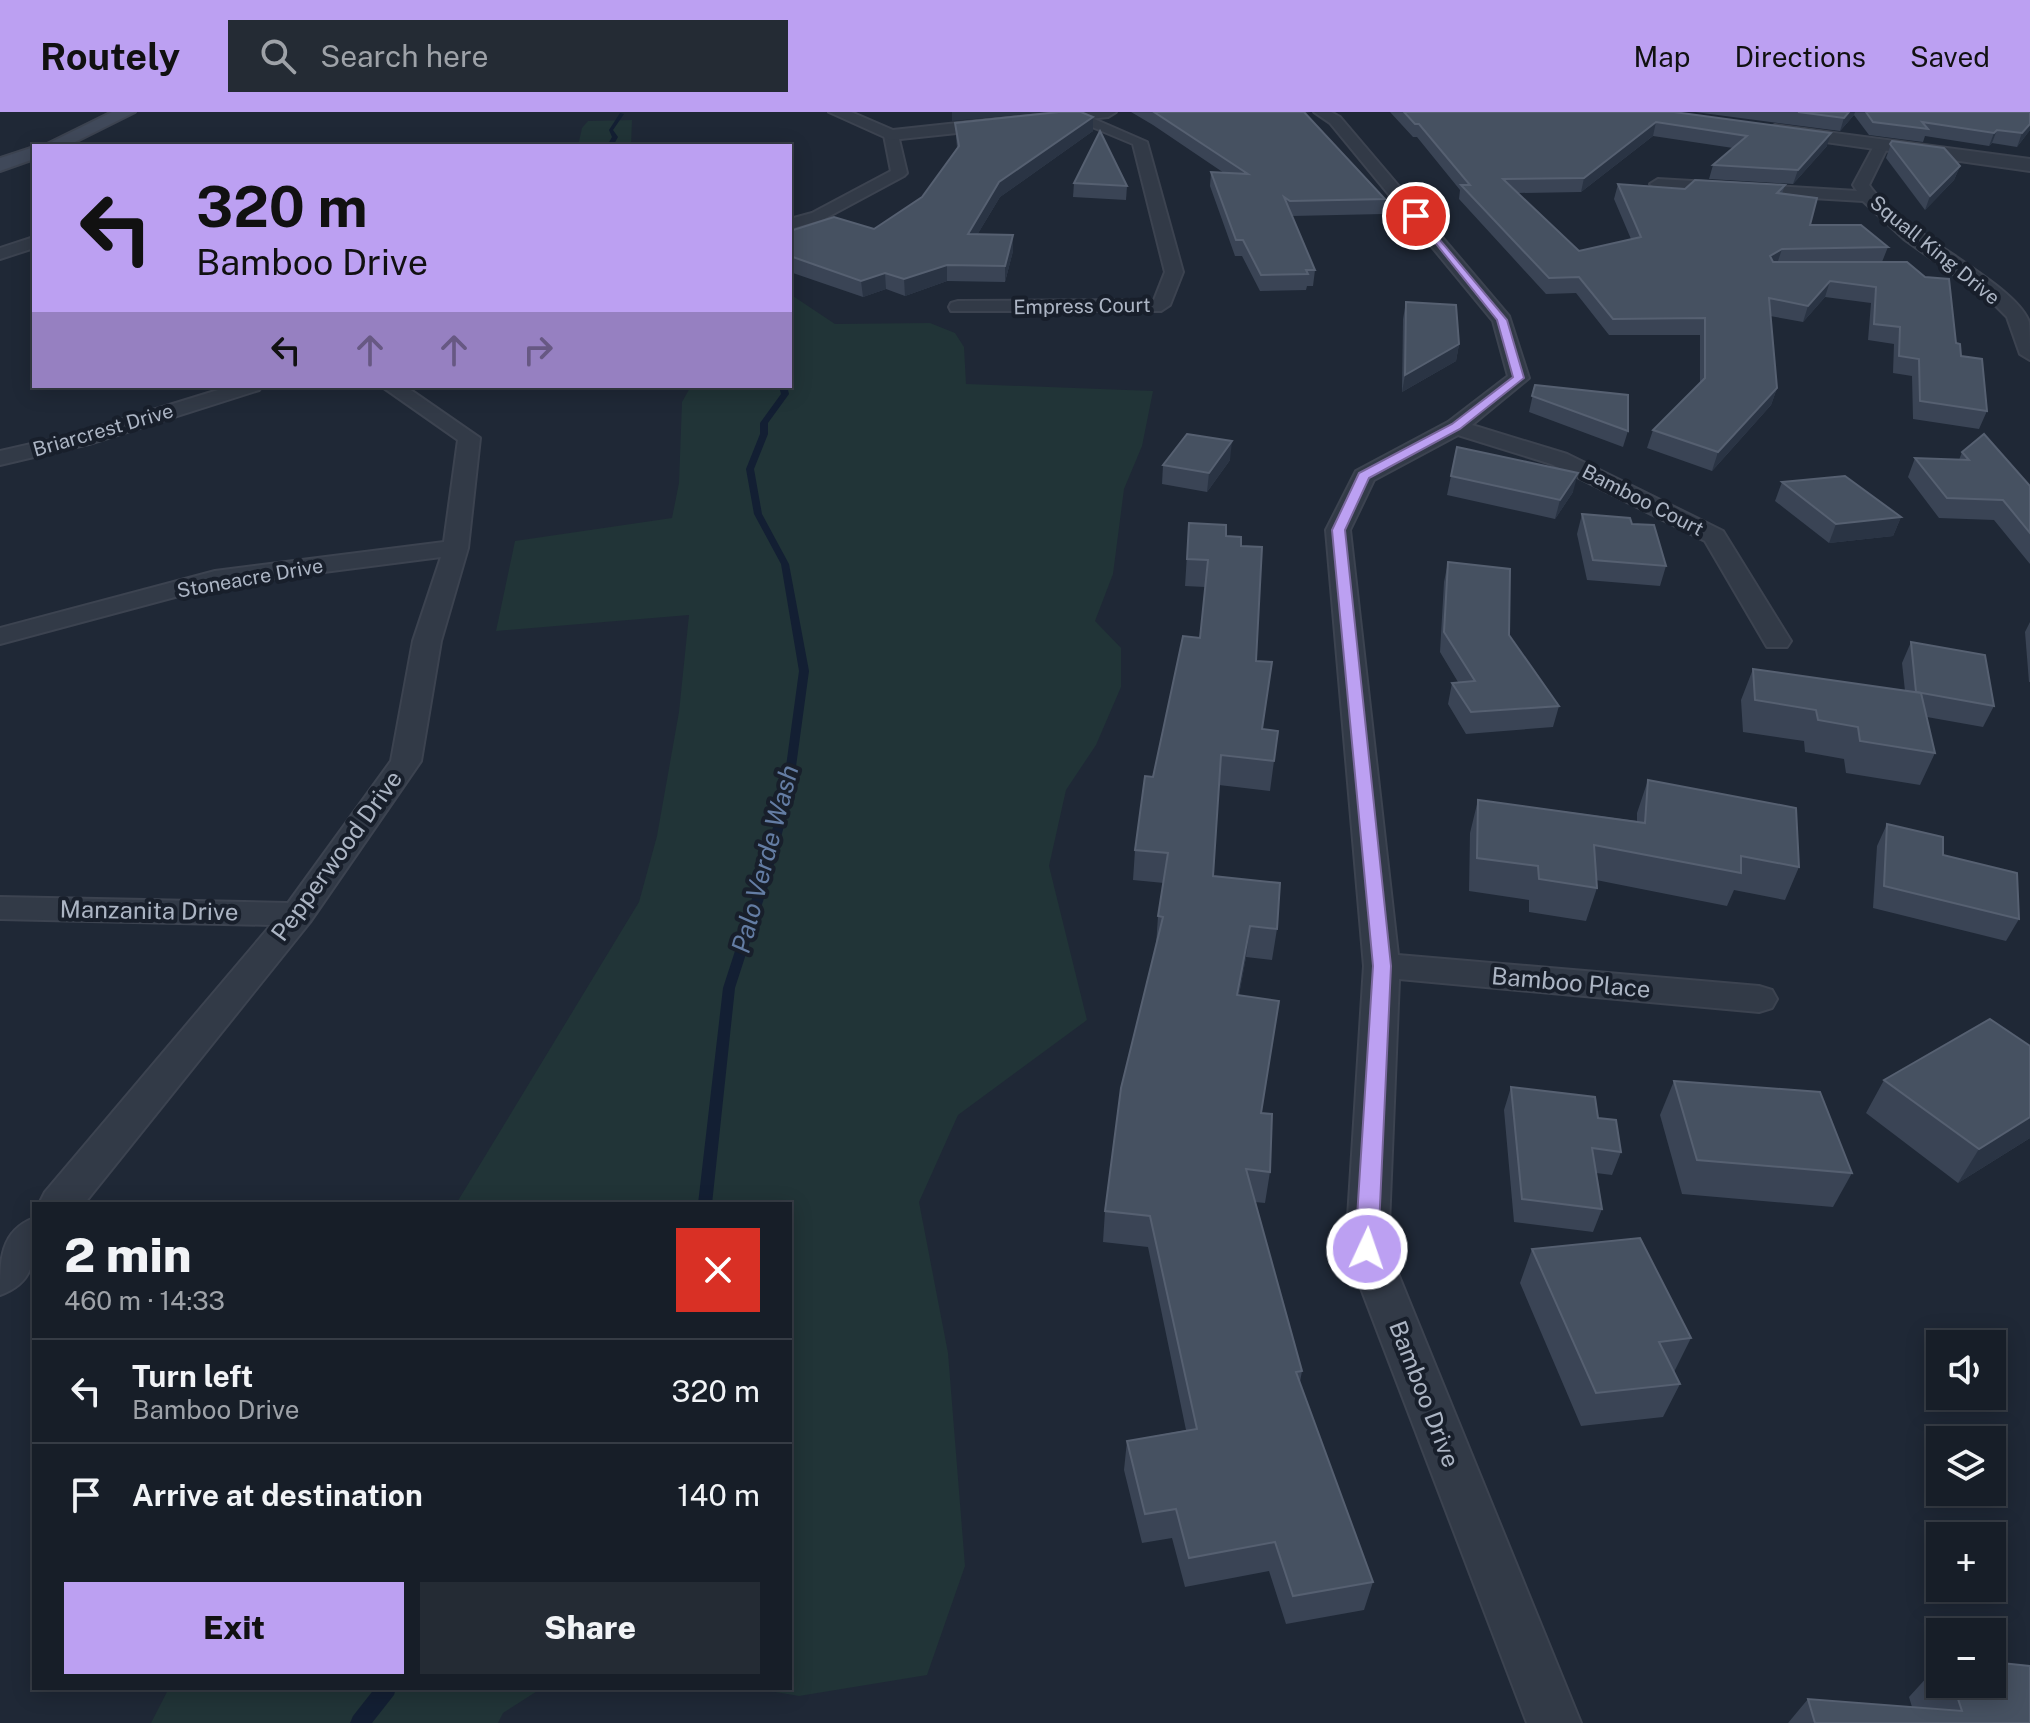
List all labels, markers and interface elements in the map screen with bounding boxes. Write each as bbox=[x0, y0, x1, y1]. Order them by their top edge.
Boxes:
search box bbox=[228, 20, 788, 92]
text: Routely bbox=[40, 34, 180, 79]
icon: search bbox=[256, 34, 300, 78]
text: Search here bbox=[320, 38, 489, 74]
text: Map bbox=[1634, 40, 1690, 73]
text: Directions bbox=[1734, 40, 1866, 73]
text: Saved bbox=[1910, 40, 1990, 73]
text: 320 m bbox=[196, 174, 368, 240]
icon: left bbox=[64, 176, 168, 280]
pin bbox=[1382, 182, 1450, 250]
street label: Squall King Drive bbox=[1865, 190, 2005, 310]
icon: arrive bbox=[1394, 194, 1438, 238]
text: Bamboo Drive bbox=[196, 241, 428, 283]
street label: Empress Court bbox=[1013, 293, 1151, 319]
icon: left bbox=[264, 328, 308, 372]
icon: ahead bbox=[348, 328, 392, 372]
icon: ahead bbox=[432, 328, 476, 372]
icon: right bbox=[516, 328, 560, 372]
street label: Briarcrest Drive bbox=[30, 398, 176, 462]
street label: Bamboo Court bbox=[1578, 459, 1708, 541]
street label: Stoneacre Drive bbox=[175, 553, 325, 603]
water label: Palo Verde Wash bbox=[724, 761, 805, 956]
street label: Pepperwood Drive bbox=[265, 765, 407, 946]
street label: Manzanita Drive bbox=[59, 894, 239, 926]
street label: Bamboo Place bbox=[1490, 961, 1652, 1003]
position arrow bbox=[1325, 1207, 1409, 1291]
text: 2 min bbox=[64, 1226, 192, 1283]
button: close bbox=[676, 1228, 760, 1312]
text: 460 m · 14:33 bbox=[64, 1285, 225, 1316]
street label: Bamboo Drive bbox=[1384, 1316, 1466, 1471]
map controls bbox=[1926, 1330, 2006, 1698]
button: sound bbox=[1926, 1330, 2006, 1410]
text: Turn left bbox=[132, 1358, 253, 1394]
icon: left bbox=[64, 1369, 108, 1413]
text: 320 m bbox=[672, 1373, 760, 1409]
text: Bamboo Drive bbox=[132, 1394, 300, 1425]
button: layers bbox=[1926, 1426, 2006, 1506]
icon: arrive bbox=[64, 1473, 108, 1517]
text: Arrive at destination bbox=[132, 1477, 423, 1513]
text: 140 m bbox=[677, 1477, 760, 1513]
button: + bbox=[1926, 1522, 2006, 1602]
button: Exit bbox=[64, 1582, 404, 1674]
button: Share bbox=[420, 1582, 760, 1674]
button: − bbox=[1926, 1618, 2006, 1698]

